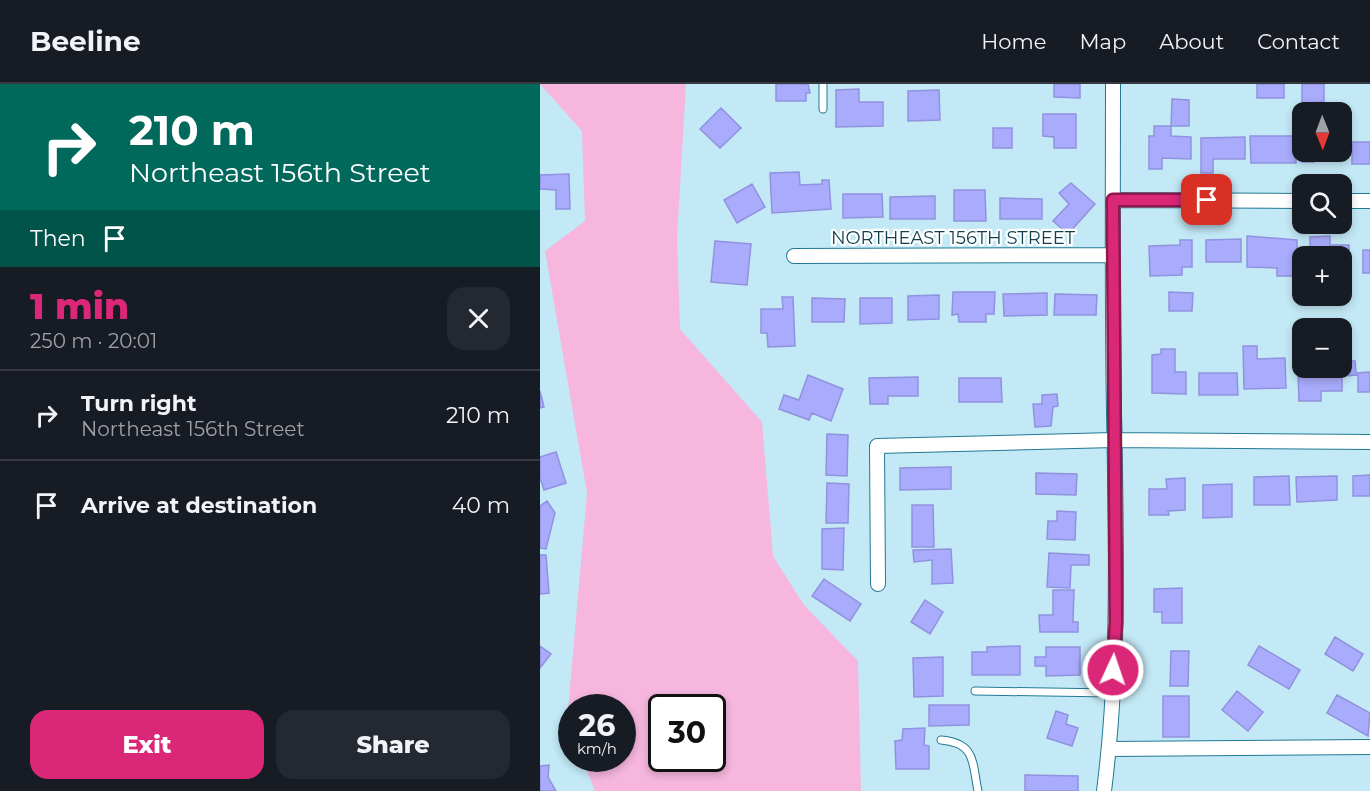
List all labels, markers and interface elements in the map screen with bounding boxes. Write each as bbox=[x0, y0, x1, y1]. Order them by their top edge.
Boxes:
text: Beeline bbox=[30, 24, 141, 58]
text: Home bbox=[981, 29, 1046, 54]
text: Map bbox=[1079, 29, 1126, 54]
text: About bbox=[1159, 29, 1224, 54]
text: Contact bbox=[1257, 29, 1340, 54]
north arrow bbox=[1292, 102, 1352, 162]
map controls bbox=[1292, 102, 1352, 378]
text: 210 m bbox=[129, 104, 255, 156]
icon: right bbox=[30, 108, 108, 186]
text: Northeast 156th Street bbox=[129, 156, 431, 189]
pin bbox=[1181, 174, 1232, 225]
button: search bbox=[1292, 174, 1352, 234]
icon: arrive bbox=[1190, 183, 1223, 216]
icon: arrive bbox=[98, 222, 131, 255]
text: Then bbox=[30, 225, 86, 252]
street label: NORTHEAST 156TH STREET bbox=[831, 227, 1076, 249]
button: + bbox=[1292, 246, 1352, 306]
text: 1 min bbox=[30, 284, 129, 328]
button: close bbox=[447, 287, 510, 350]
button: − bbox=[1292, 318, 1352, 378]
text: 250 m · 20:01 bbox=[30, 329, 157, 353]
text: Turn right bbox=[81, 390, 196, 417]
icon: right bbox=[30, 399, 63, 432]
text: 210 m bbox=[446, 402, 510, 429]
text: Northeast 156th Street bbox=[81, 417, 305, 441]
icon: arrive bbox=[30, 489, 63, 522]
text: Arrive at destination bbox=[81, 492, 317, 519]
text: 40 m bbox=[452, 492, 510, 519]
position arrow bbox=[1081, 638, 1145, 702]
speed limit sign: 30 bbox=[648, 694, 726, 772]
text: 26 bbox=[579, 707, 615, 744]
button: Exit bbox=[30, 710, 264, 779]
button: Share bbox=[276, 710, 510, 779]
text: km/h bbox=[577, 739, 617, 758]

